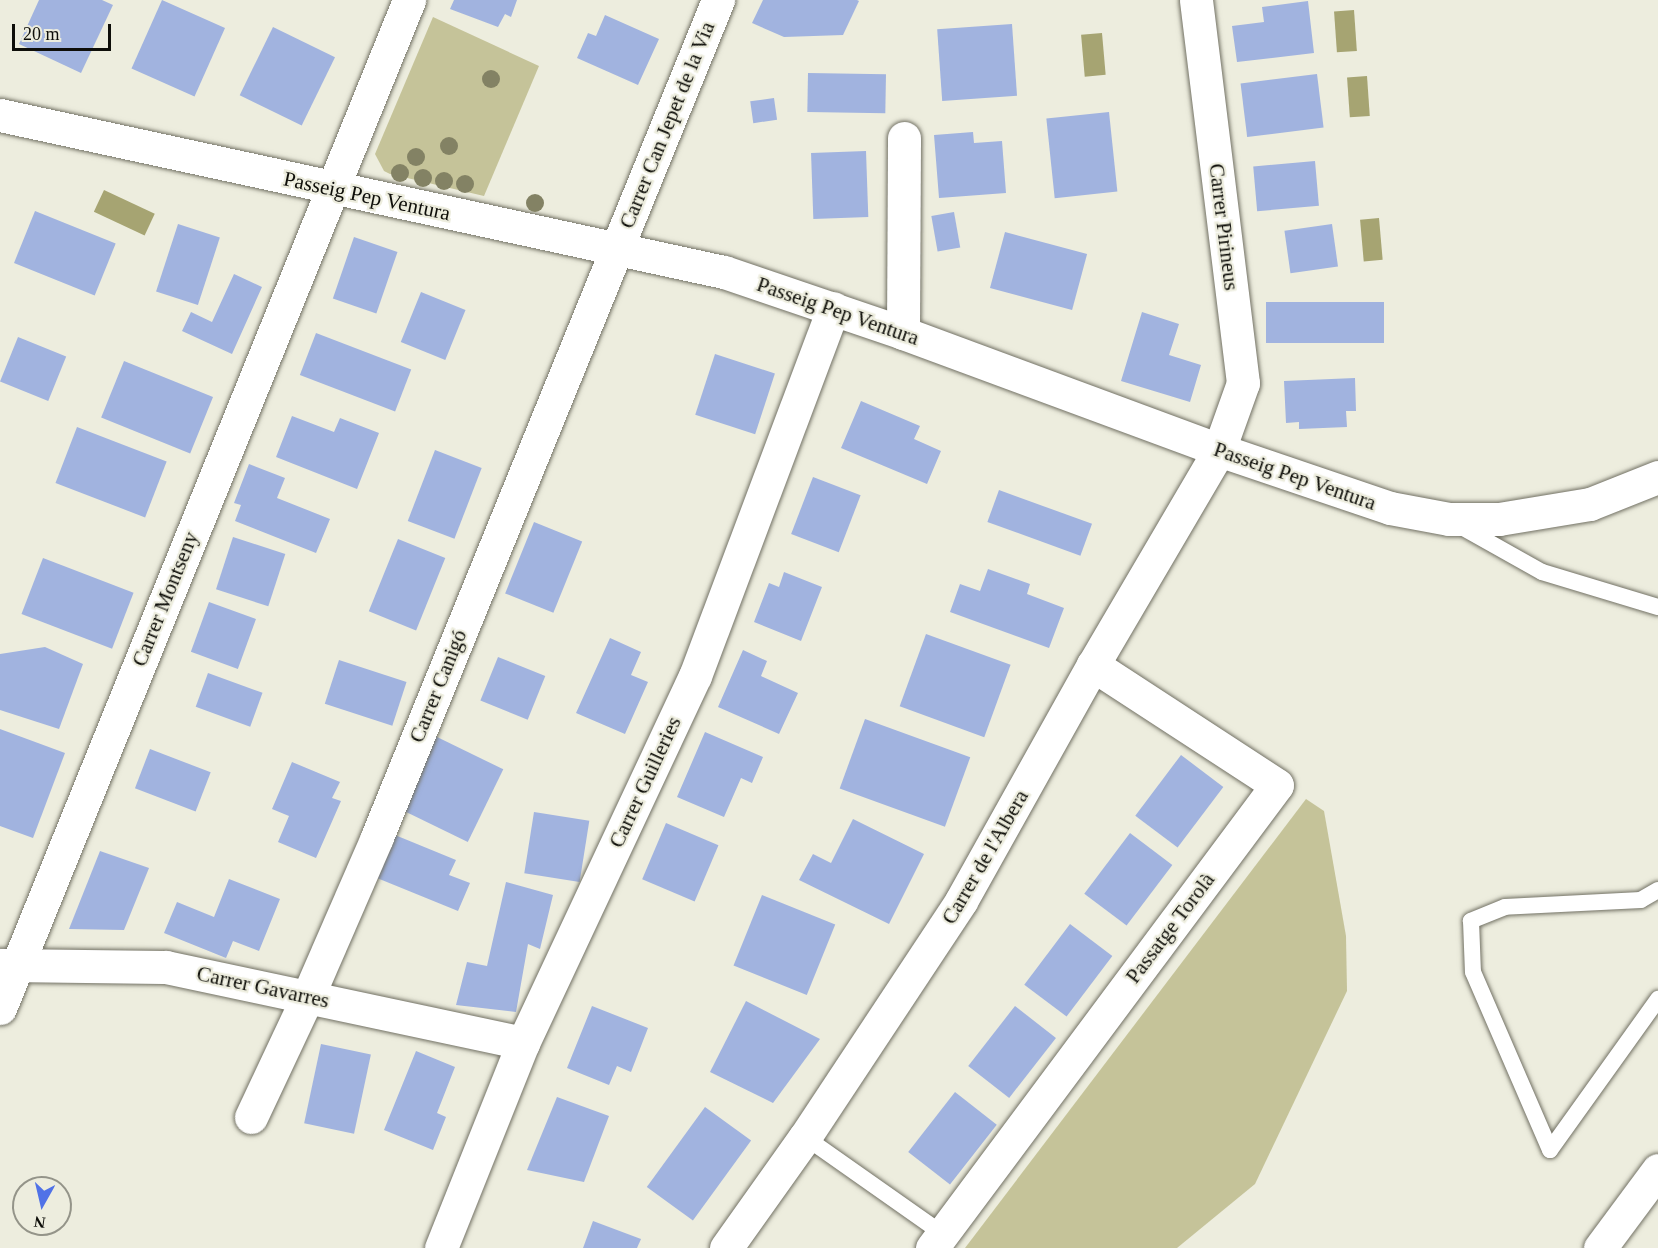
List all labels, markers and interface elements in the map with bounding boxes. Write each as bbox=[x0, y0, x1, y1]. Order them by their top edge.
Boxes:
scale bar bbox=[15, 12, 114, 50]
street label: Carrer Can Jepet de la Via bbox=[614, 18, 720, 232]
text: 20 m bbox=[23, 24, 60, 44]
street label: Carrer Pirineus bbox=[1204, 162, 1244, 292]
street label: Passeig Pep Ventura bbox=[281, 166, 453, 226]
street label: Passeig Pep Ventura bbox=[753, 271, 923, 351]
street label: Passeig Pep Ventura bbox=[1210, 436, 1380, 516]
street label: Carrer Montseny bbox=[127, 528, 203, 670]
street label: Carrer Canigó bbox=[404, 626, 472, 746]
street label: Carrer Guilleries bbox=[604, 712, 686, 852]
street label: Carrer de l'Albera bbox=[936, 785, 1034, 929]
street label: Passatge Torolà bbox=[1120, 868, 1220, 988]
street label: Carrer Gavarres bbox=[195, 961, 331, 1013]
north arrow bbox=[12, 1176, 72, 1236]
text: N bbox=[33, 1213, 47, 1232]

